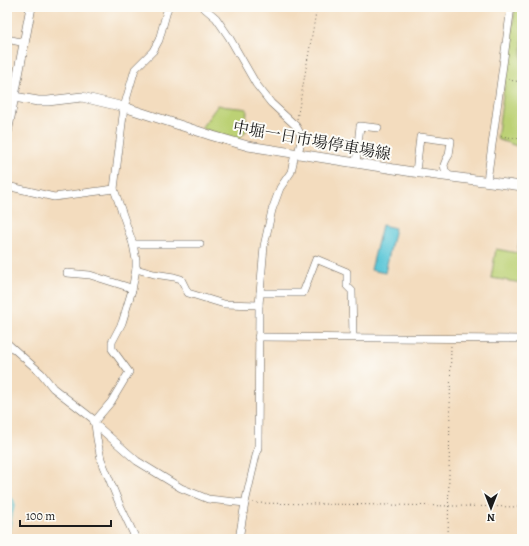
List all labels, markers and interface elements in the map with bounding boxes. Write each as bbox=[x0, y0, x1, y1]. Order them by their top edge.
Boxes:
street label: 中堀一日市場停車場線 bbox=[231, 116, 393, 166]
north arrow bbox=[471, 488, 511, 528]
scale bar bbox=[20, 502, 111, 528]
text: 100 m bbox=[26, 508, 55, 524]
text: N bbox=[487, 510, 495, 525]

